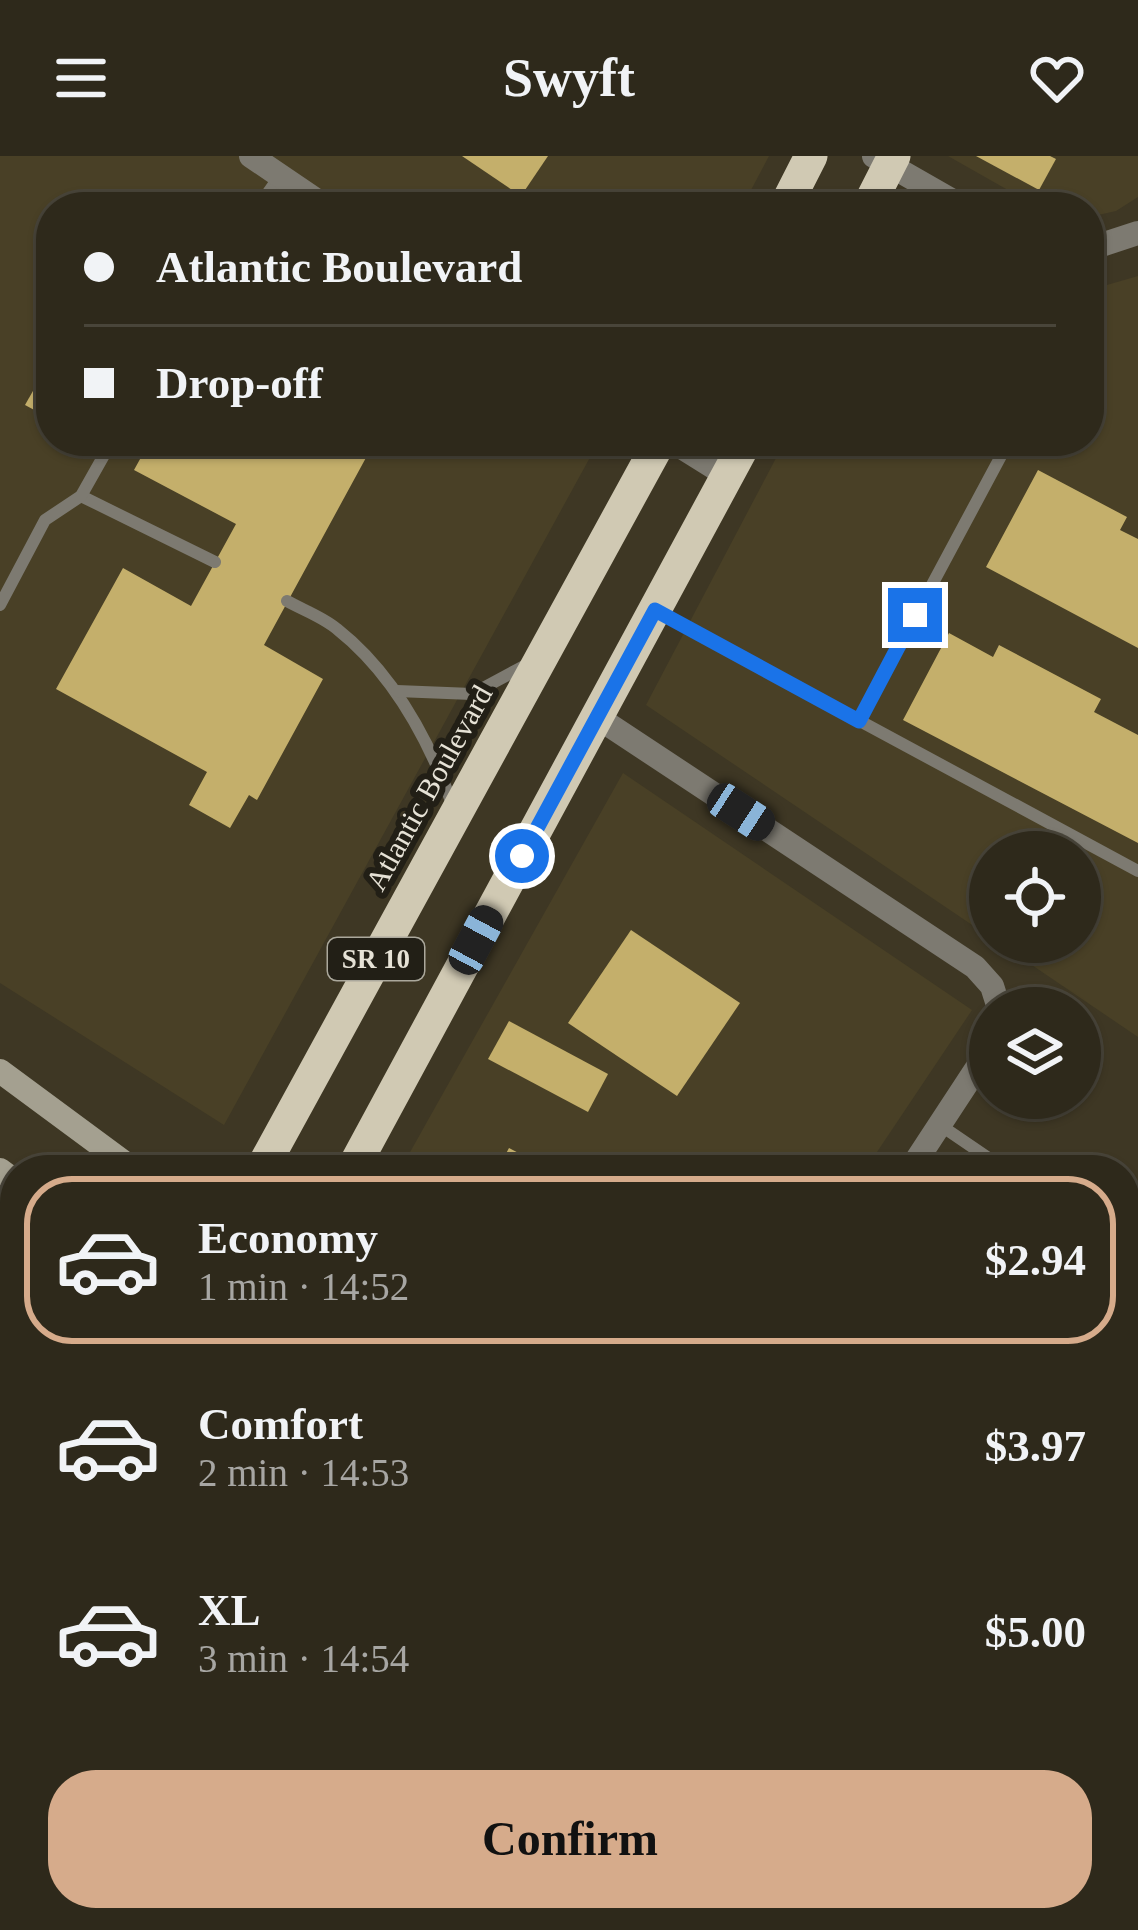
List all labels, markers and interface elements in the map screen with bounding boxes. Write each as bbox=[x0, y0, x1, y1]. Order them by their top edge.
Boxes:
icon: menu bbox=[48, 45, 114, 111]
icon: heart bbox=[1024, 45, 1090, 111]
text: Swyft bbox=[503, 48, 635, 108]
text: Atlantic Boulevard bbox=[156, 242, 522, 292]
text: Drop-off bbox=[156, 358, 323, 408]
route end bbox=[888, 588, 942, 642]
street label: Atlantic Boulevard bbox=[359, 680, 499, 896]
car bbox=[701, 777, 781, 847]
route start bbox=[495, 829, 549, 883]
map controls bbox=[969, 831, 1101, 1119]
button: locate bbox=[969, 831, 1101, 963]
car bbox=[443, 900, 509, 980]
road number: SR 10 bbox=[328, 938, 424, 980]
button: layers bbox=[969, 987, 1101, 1119]
icon: car bbox=[54, 1206, 162, 1314]
text: Economy bbox=[198, 1213, 378, 1263]
text: $2.94 bbox=[985, 1235, 1086, 1285]
text: 1 min · 14:52 bbox=[198, 1265, 409, 1308]
icon: car bbox=[54, 1392, 162, 1500]
text: Comfort bbox=[198, 1399, 363, 1449]
text: $3.97 bbox=[985, 1421, 1086, 1471]
text: 2 min · 14:53 bbox=[198, 1451, 409, 1494]
icon: car bbox=[54, 1578, 162, 1686]
text: XL bbox=[198, 1585, 261, 1635]
text: $5.00 bbox=[985, 1607, 1086, 1657]
text: 3 min · 14:54 bbox=[198, 1637, 409, 1680]
button: Confirm bbox=[48, 1770, 1092, 1908]

